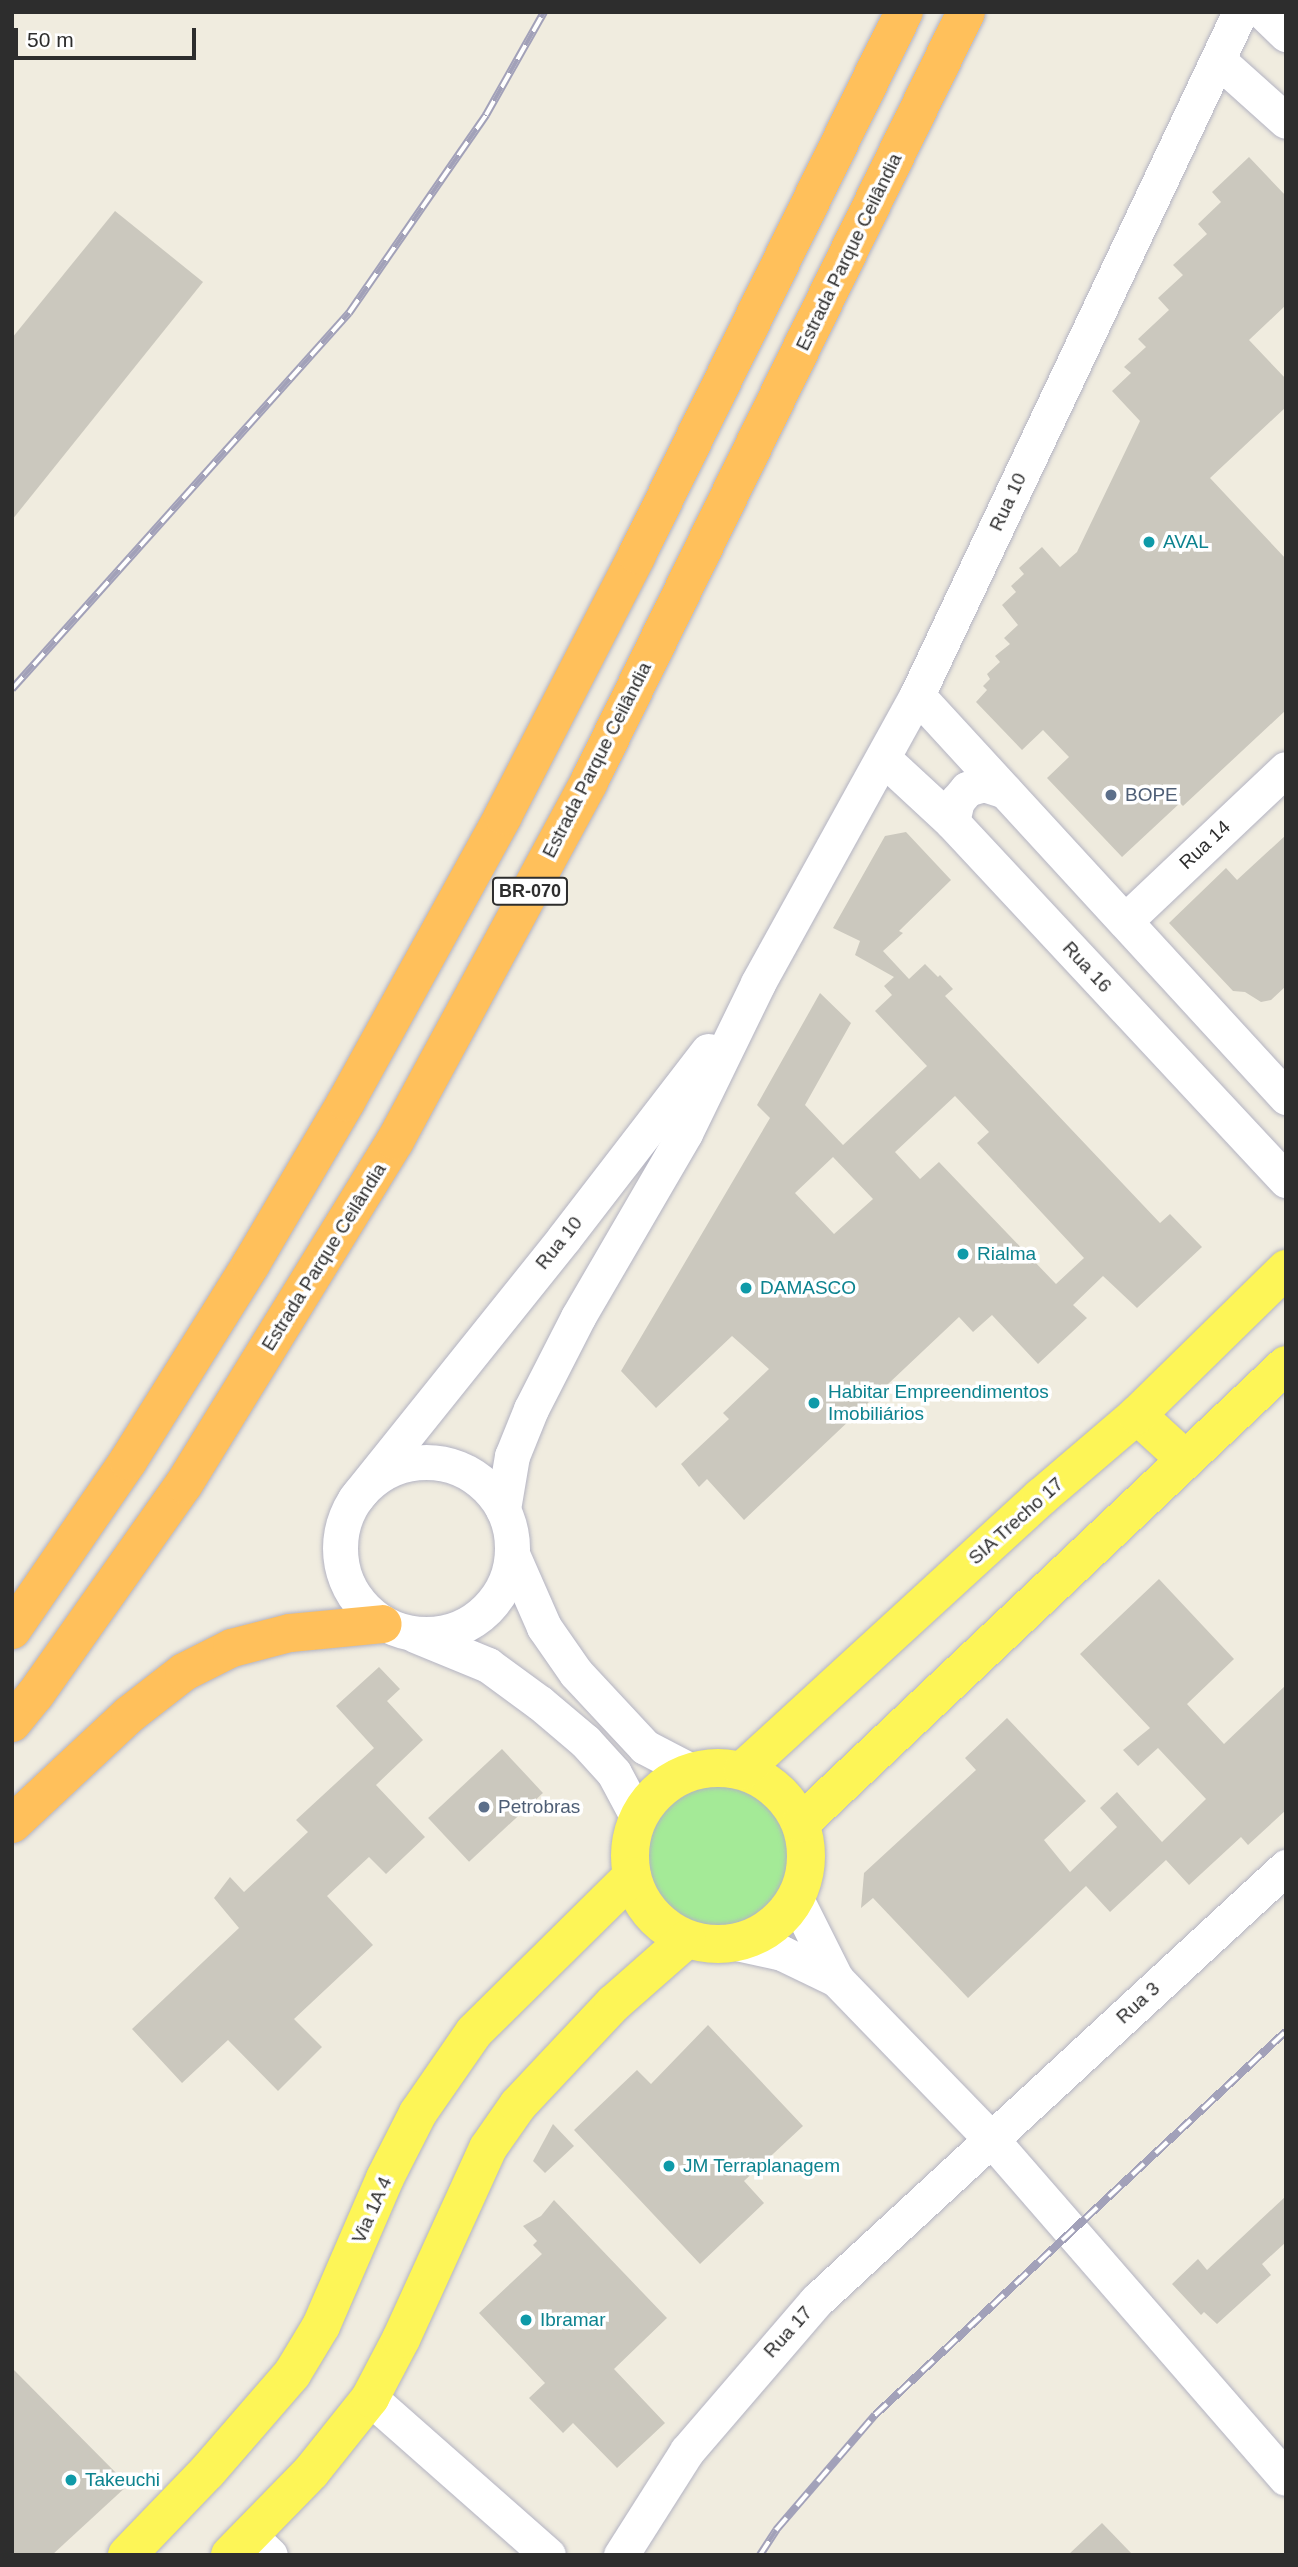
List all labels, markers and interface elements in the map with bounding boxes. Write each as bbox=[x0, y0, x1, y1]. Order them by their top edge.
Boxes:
scale bar bbox=[18, 14, 200, 58]
text: 50 m bbox=[27, 28, 74, 51]
street label: Estrada Parque Ceilândia bbox=[791, 150, 907, 354]
street label: Rua 10 bbox=[985, 469, 1031, 535]
place label: AVAL bbox=[1163, 531, 1209, 553]
marker: AVAL bbox=[1141, 534, 1157, 550]
street label: Estrada Parque Ceilândia bbox=[538, 658, 656, 862]
place label: BOPE bbox=[1125, 784, 1178, 806]
marker: BOPE bbox=[1103, 787, 1119, 803]
street label: Rua 14 bbox=[1175, 816, 1235, 874]
road number: BR-070 bbox=[491, 876, 568, 906]
street label: Rua 16 bbox=[1058, 937, 1116, 997]
street label: Estrada Parque Ceilândia bbox=[257, 1159, 391, 1355]
street label: Rua 10 bbox=[531, 1212, 587, 1274]
place label: Rialma bbox=[977, 1243, 1036, 1265]
marker: Rialma bbox=[955, 1246, 971, 1262]
place label: DAMASCO bbox=[760, 1277, 856, 1299]
marker: DAMASCO bbox=[738, 1280, 754, 1296]
place label: Habitar Empreendimentos Imobiliários bbox=[828, 1381, 1049, 1425]
marker: Habitar Empreendimentos Imobiliários bbox=[806, 1395, 822, 1411]
street label: SIA Trecho 17 bbox=[964, 1472, 1068, 1570]
place label: Petrobras bbox=[498, 1796, 580, 1818]
marker: Petrobras bbox=[476, 1799, 492, 1815]
street label: Rua 3 bbox=[1112, 1977, 1164, 2029]
place label: JM Terraplanagem bbox=[683, 2155, 840, 2177]
marker: JM Terraplanagem bbox=[661, 2158, 677, 2174]
street label: Via 1A 4 bbox=[347, 2173, 397, 2247]
street label: Rua 17 bbox=[759, 2302, 817, 2362]
place label: Ibramar bbox=[540, 2309, 605, 2331]
marker: Ibramar bbox=[518, 2312, 534, 2328]
place label: Takeuchi bbox=[85, 2469, 160, 2491]
marker: Takeuchi bbox=[63, 2472, 79, 2488]

